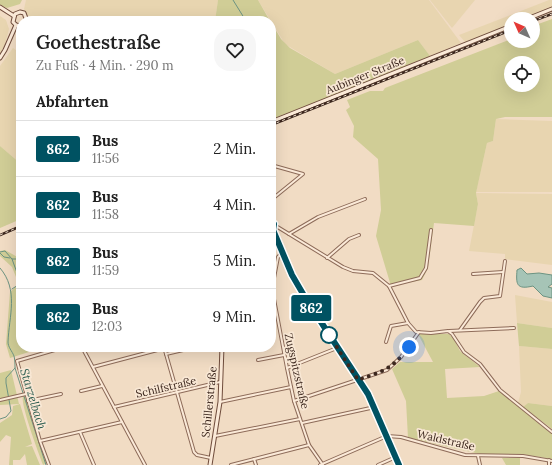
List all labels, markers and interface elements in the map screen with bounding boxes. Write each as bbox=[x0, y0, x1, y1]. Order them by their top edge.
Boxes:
north arrow bbox=[504, 12, 540, 48]
map controls bbox=[504, 12, 540, 92]
button: heart bbox=[214, 29, 256, 71]
text: Goethestraße bbox=[36, 30, 161, 54]
street label: Aubinger Straße bbox=[323, 53, 406, 98]
button: locate bbox=[504, 56, 540, 92]
text: Zu Fuß · 4 Min. · 290 m bbox=[36, 57, 174, 74]
text: Abfahrten bbox=[36, 92, 109, 111]
text: Bus bbox=[92, 131, 118, 150]
text: 2 Min. bbox=[213, 139, 256, 158]
text: 862 bbox=[46, 140, 70, 158]
text: 11:56 bbox=[92, 150, 119, 167]
text: Bus bbox=[92, 187, 118, 206]
text: 4 Min. bbox=[213, 195, 256, 214]
text: 862 bbox=[46, 196, 70, 214]
text: 11:58 bbox=[92, 206, 119, 223]
text: Bus bbox=[92, 243, 118, 262]
text: 5 Min. bbox=[213, 251, 256, 270]
text: 862 bbox=[46, 252, 70, 270]
text: 11:59 bbox=[92, 262, 119, 279]
line badge: 862 bbox=[288, 295, 334, 321]
text: Bus bbox=[92, 299, 118, 318]
text: 862 bbox=[299, 299, 323, 317]
text: 9 Min. bbox=[213, 307, 256, 326]
text: 862 bbox=[46, 308, 70, 326]
text: 12:03 bbox=[92, 318, 122, 335]
unlabelled marker bbox=[320, 326, 338, 344]
street label: Zugspitzstraße bbox=[281, 332, 313, 410]
your location bbox=[399, 337, 419, 357]
water label: Starzelbach bbox=[17, 366, 50, 431]
street label: Schillerstraße bbox=[198, 366, 220, 438]
street label: Schilfstraße bbox=[134, 373, 198, 401]
street label: Waldstraße bbox=[416, 427, 476, 453]

